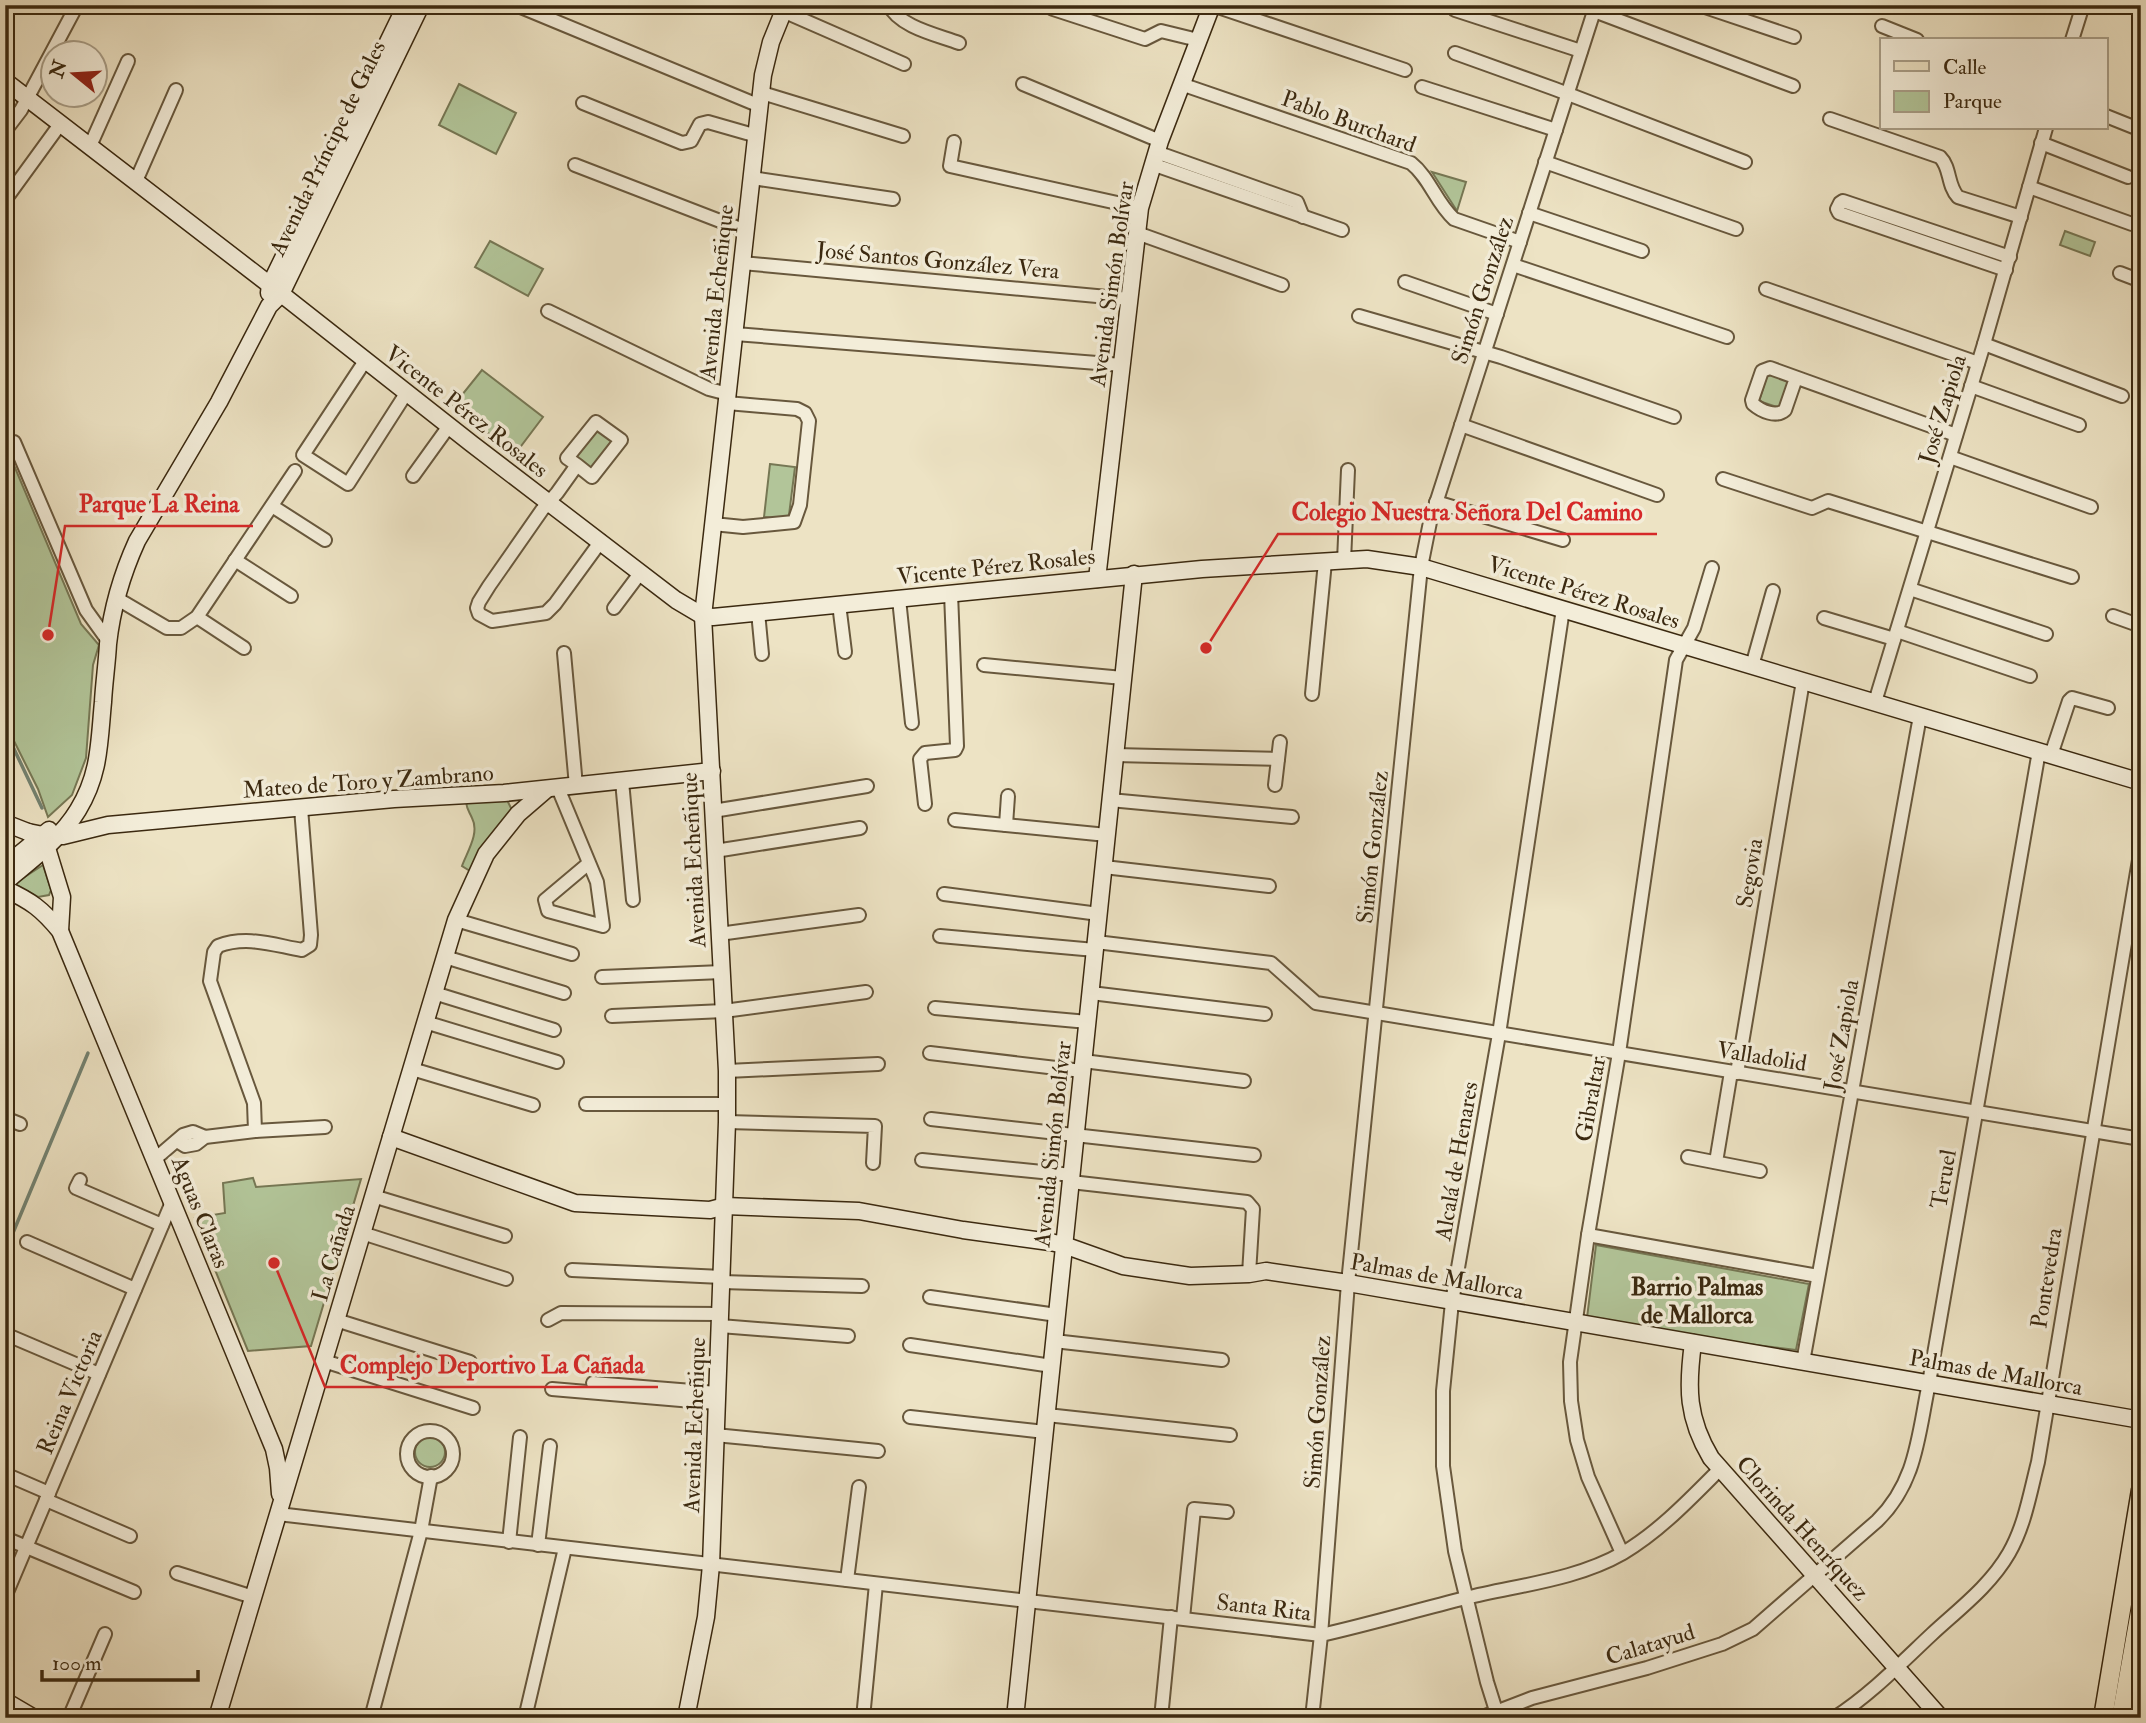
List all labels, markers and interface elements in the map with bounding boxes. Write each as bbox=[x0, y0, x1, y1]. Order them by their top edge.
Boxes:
street label: Avenida Príncipe de Gales bbox=[262, 36, 393, 262]
north arrow bbox=[38, 38, 108, 108]
legend bbox=[1880, 38, 2108, 130]
text: Calle bbox=[1943, 54, 1987, 81]
text: N bbox=[44, 56, 73, 82]
street label: Pablo Burchard bbox=[1278, 84, 1420, 159]
text: Parque bbox=[1943, 88, 2002, 115]
street label: Avenida Simón Bolívar bbox=[1083, 179, 1140, 390]
street label: Avenida Echeñique bbox=[693, 203, 740, 382]
street label: Simón González bbox=[1445, 213, 1520, 368]
street label: José Santos González Vera bbox=[814, 235, 1061, 286]
street label: Vicente Pérez Rosales bbox=[379, 339, 554, 484]
street label: José Zapiola bbox=[1912, 350, 1974, 469]
callout: Parque La Reina bbox=[65, 481, 253, 526]
text: Parque La Reina bbox=[79, 489, 240, 520]
callout: Colegio Nuestra Señora Del Camino bbox=[1278, 489, 1657, 534]
text: Colegio Nuestra Señora Del Camino bbox=[1291, 497, 1643, 528]
street label: Vicente Pérez Rosales bbox=[895, 542, 1097, 591]
street label: Vicente Pérez Rosales bbox=[1484, 549, 1683, 635]
street label: Mateo de Toro y Zambrano bbox=[242, 758, 494, 805]
street label: Simón González bbox=[1350, 769, 1395, 925]
street label: Avenida Echeñique bbox=[674, 771, 713, 949]
street label: Segovia bbox=[1730, 836, 1769, 910]
street label: José Zapiola bbox=[1817, 976, 1867, 1094]
street label: Valladolid bbox=[1715, 1035, 1809, 1078]
street label: Avenida Simón Bolívar bbox=[1027, 1039, 1078, 1250]
street label: Gibraltar bbox=[1569, 1054, 1612, 1144]
street label: Alcalá de Henares bbox=[1428, 1079, 1485, 1244]
street label: Teruel bbox=[1924, 1147, 1963, 1211]
street label: Aguas Claras bbox=[165, 1151, 236, 1273]
street label: La Cañada bbox=[305, 1201, 362, 1305]
street label: Pontevedra bbox=[2024, 1225, 2069, 1330]
street label: Palmas de Mallorca bbox=[1348, 1247, 1526, 1306]
district label: Barrio Palmas de Mallorca bbox=[1631, 1272, 1763, 1331]
street label: Reina Victoria bbox=[30, 1325, 109, 1459]
street label: Simón González bbox=[1298, 1334, 1337, 1490]
street label: Avenida Echeñique bbox=[677, 1336, 712, 1514]
callout: Complejo Deportivo La Cañada bbox=[325, 1342, 658, 1387]
street label: Palmas de Mallorca bbox=[1907, 1343, 2085, 1402]
text: Complejo Deportivo La Cañada bbox=[340, 1350, 645, 1381]
street label: Clorinda Henríquez bbox=[1730, 1450, 1875, 1607]
street label: Santa Rita bbox=[1215, 1587, 1313, 1628]
street label: Calatayud bbox=[1602, 1617, 1698, 1672]
scale bar bbox=[42, 1639, 198, 1683]
text: 100 m bbox=[52, 1650, 102, 1677]

